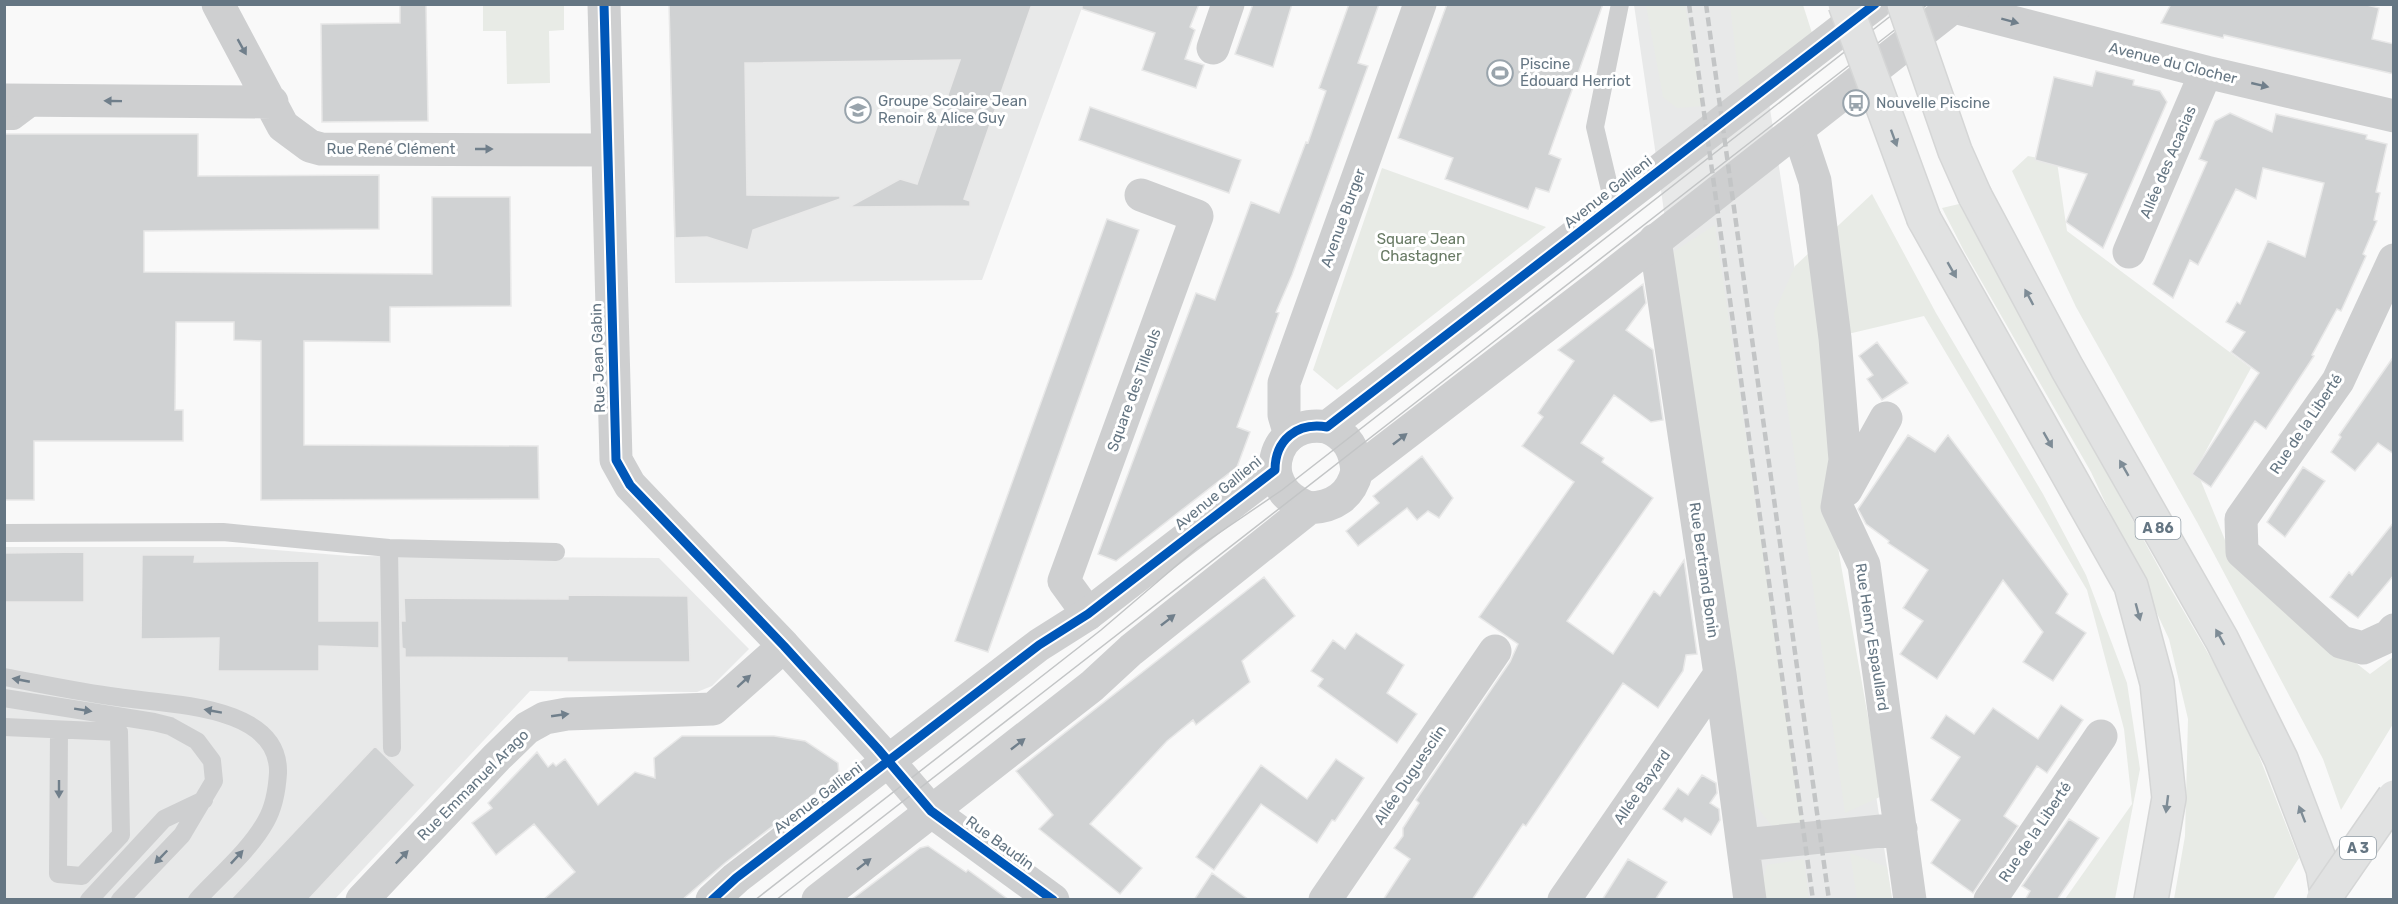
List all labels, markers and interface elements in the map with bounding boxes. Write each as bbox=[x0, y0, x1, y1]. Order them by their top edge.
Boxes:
one-way arrow bbox=[2001, 17, 2019, 27]
street label: Avenue du Clocher bbox=[2107, 38, 2239, 88]
one-way arrow bbox=[237, 39, 247, 56]
place label: Piscine Édouard Herriot bbox=[1520, 55, 1631, 90]
sports icon: Piscine Édouard Herriot bbox=[1485, 58, 1515, 88]
one-way arrow bbox=[2251, 80, 2270, 90]
bus stop icon: Nouvelle Piscine bbox=[1841, 88, 1871, 118]
place label: Groupe Scolaire Jean Renoir & Alice Guy bbox=[878, 92, 1027, 127]
place label: Nouvelle Piscine bbox=[1876, 94, 1990, 112]
school or university icon: Groupe Scolaire Jean Renoir & Alice Guy bbox=[843, 95, 873, 125]
one-way arrow bbox=[104, 96, 123, 106]
street label: Allée des Acacias bbox=[2136, 103, 2200, 221]
one-way arrow bbox=[1890, 130, 1900, 148]
street label: Rue René Clément bbox=[327, 140, 456, 158]
one-way arrow bbox=[475, 144, 494, 154]
street label: Avenue Gallieni bbox=[1560, 152, 1656, 232]
street label: Avenue Burger bbox=[1317, 166, 1369, 270]
park label: Square Jean Chastagner bbox=[1377, 230, 1465, 265]
one-way arrow bbox=[1947, 262, 1958, 278]
one-way arrow bbox=[2024, 288, 2034, 305]
street label: Rue Jean Gabin bbox=[587, 303, 609, 413]
street label: Square des Tilleuls bbox=[1103, 326, 1165, 454]
street label: Rue de la Liberté bbox=[2266, 371, 2346, 477]
one-way arrow bbox=[2043, 432, 2054, 448]
one-way arrow bbox=[1392, 433, 1408, 446]
street label: Avenue Gallieni bbox=[1171, 452, 1265, 534]
one-way arrow bbox=[2119, 459, 2129, 476]
street label: Rue Bertrand Bonin bbox=[1686, 501, 1722, 639]
road number: A 86 bbox=[2136, 517, 2180, 539]
street label: Rue Henry Espaullard bbox=[1851, 562, 1893, 712]
one-way arrow bbox=[2134, 603, 2143, 621]
one-way arrow bbox=[1161, 615, 1176, 627]
one-way arrow bbox=[2215, 629, 2225, 646]
one-way arrow bbox=[11, 675, 30, 684]
one-way arrow bbox=[736, 675, 751, 688]
one-way arrow bbox=[74, 706, 93, 715]
one-way arrow bbox=[204, 706, 223, 715]
one-way arrow bbox=[551, 711, 570, 720]
street label: Allée Duguesclin bbox=[1370, 722, 1450, 828]
street label: Rue Emmanuel Arago bbox=[414, 726, 532, 844]
one-way arrow bbox=[1010, 737, 1026, 750]
street label: Allée Bayard bbox=[1610, 746, 1674, 828]
street label: Avenue Gallieni bbox=[770, 759, 866, 837]
street label: Rue de la Liberté bbox=[1995, 779, 2075, 885]
one-way arrow bbox=[54, 780, 63, 799]
one-way arrow bbox=[2162, 795, 2172, 814]
one-way arrow bbox=[2297, 805, 2306, 823]
street label: Rue Baudin bbox=[962, 812, 1038, 874]
road number: A 3 bbox=[2340, 837, 2376, 859]
one-way arrow bbox=[155, 849, 169, 863]
one-way arrow bbox=[230, 849, 244, 864]
one-way arrow bbox=[395, 850, 408, 865]
one-way arrow bbox=[856, 857, 872, 870]

